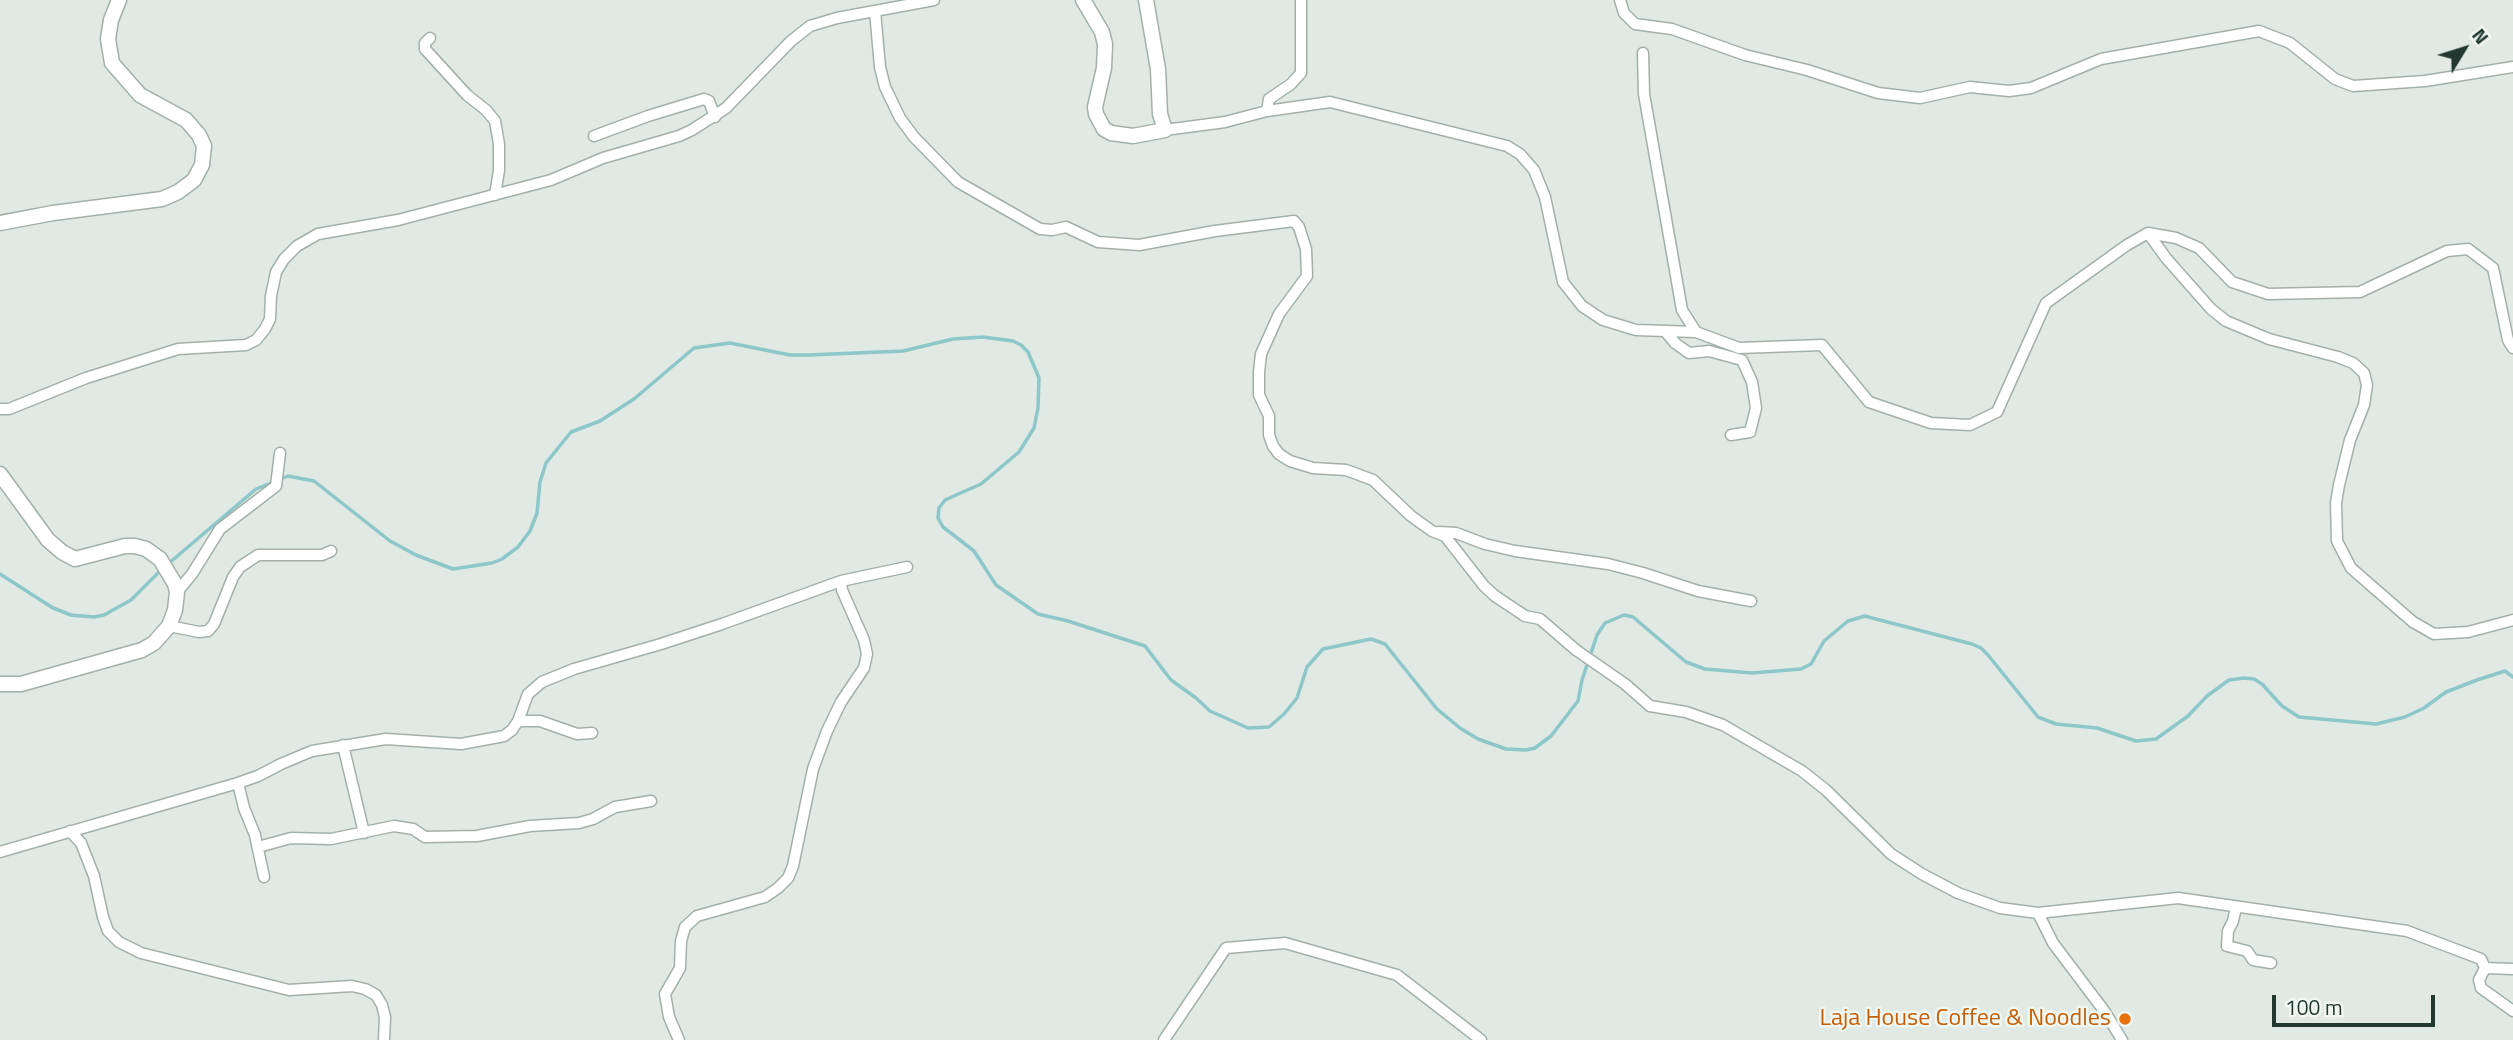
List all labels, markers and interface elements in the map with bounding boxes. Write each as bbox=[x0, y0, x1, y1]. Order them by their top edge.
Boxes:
north arrow bbox=[2429, 14, 2499, 84]
text: N bbox=[2465, 22, 2496, 50]
scale bar bbox=[2275, 981, 2438, 1025]
text: 100 m bbox=[2285, 991, 2342, 1023]
place label: Laja House Coffee & Noodles bbox=[1819, 1005, 2111, 1033]
marker: Laja House Coffee & Noodles bbox=[2117, 1011, 2133, 1027]

